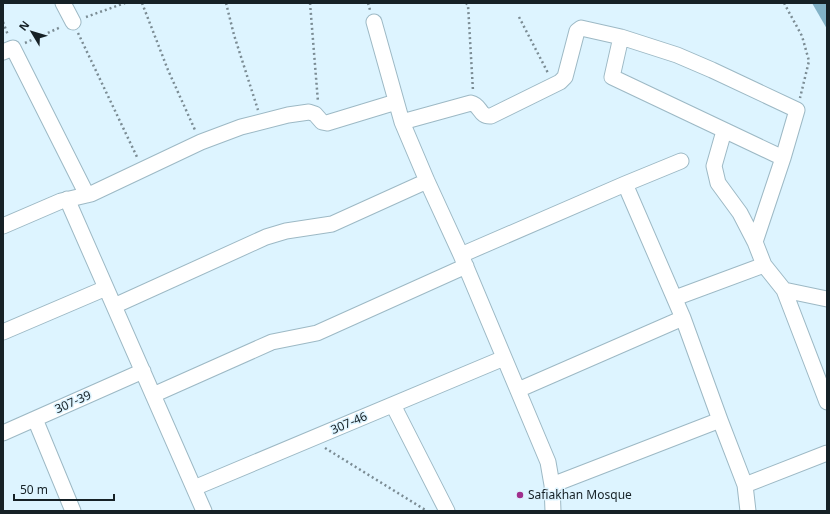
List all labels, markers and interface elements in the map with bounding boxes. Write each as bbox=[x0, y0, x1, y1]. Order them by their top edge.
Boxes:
north arrow bbox=[12, 12, 52, 52]
text: N bbox=[15, 17, 32, 34]
street label: 307-39 bbox=[52, 386, 94, 417]
street label: 307-46 bbox=[328, 407, 370, 438]
scale bar bbox=[14, 476, 114, 502]
text: 50 m bbox=[20, 481, 48, 498]
place label: Safiakhan Mosque bbox=[528, 486, 632, 503]
marker: Safiakhan Mosque bbox=[515, 490, 525, 500]

